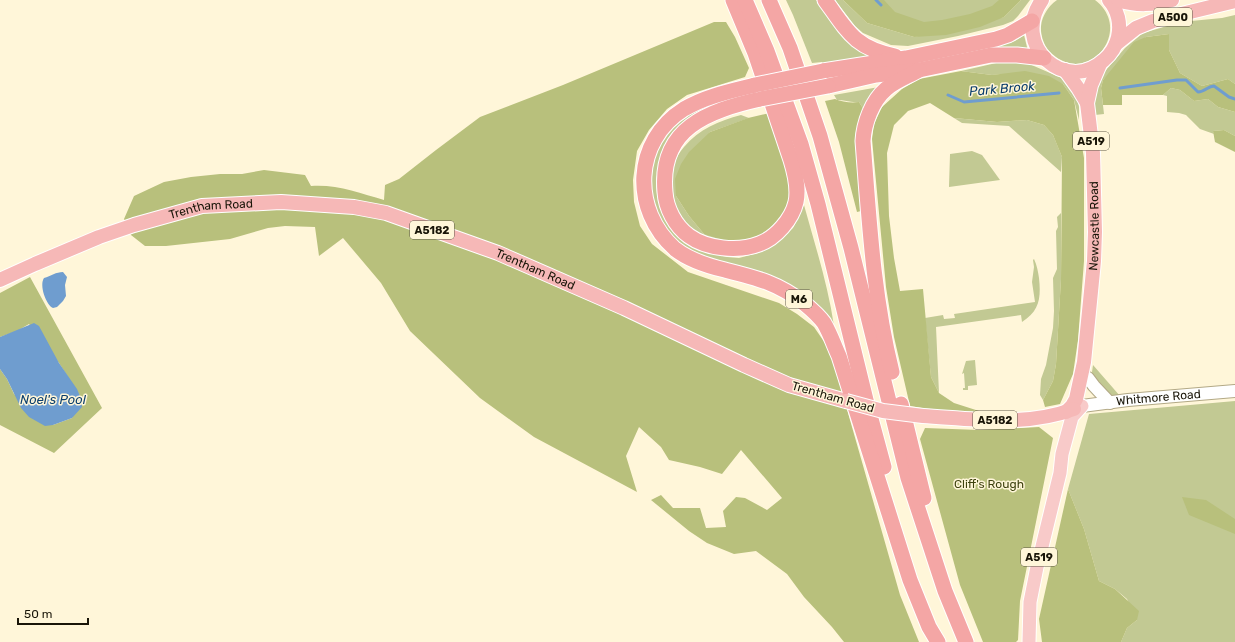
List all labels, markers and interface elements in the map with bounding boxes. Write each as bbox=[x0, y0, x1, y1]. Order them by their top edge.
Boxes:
road number: A500 bbox=[1154, 8, 1192, 26]
water label: Park Brook bbox=[969, 78, 1036, 99]
road number: A519 bbox=[1073, 132, 1109, 150]
street label: Newcastle Road bbox=[1086, 181, 1102, 271]
street label: Trentham Road bbox=[167, 196, 253, 222]
road number: A5182 bbox=[410, 221, 454, 239]
street label: Trentham Road bbox=[494, 246, 577, 293]
road number: M6 bbox=[786, 290, 812, 308]
street label: Trentham Road bbox=[790, 379, 876, 415]
street label: Whitmore Road bbox=[1115, 387, 1201, 408]
water label: Noel's Pool bbox=[20, 392, 87, 407]
road number: A5182 bbox=[973, 411, 1017, 429]
park label: Cliff's Rough bbox=[954, 477, 1024, 491]
road number: A519 bbox=[1021, 548, 1057, 566]
scale bar bbox=[18, 600, 88, 626]
text: 50 m bbox=[24, 607, 52, 621]

